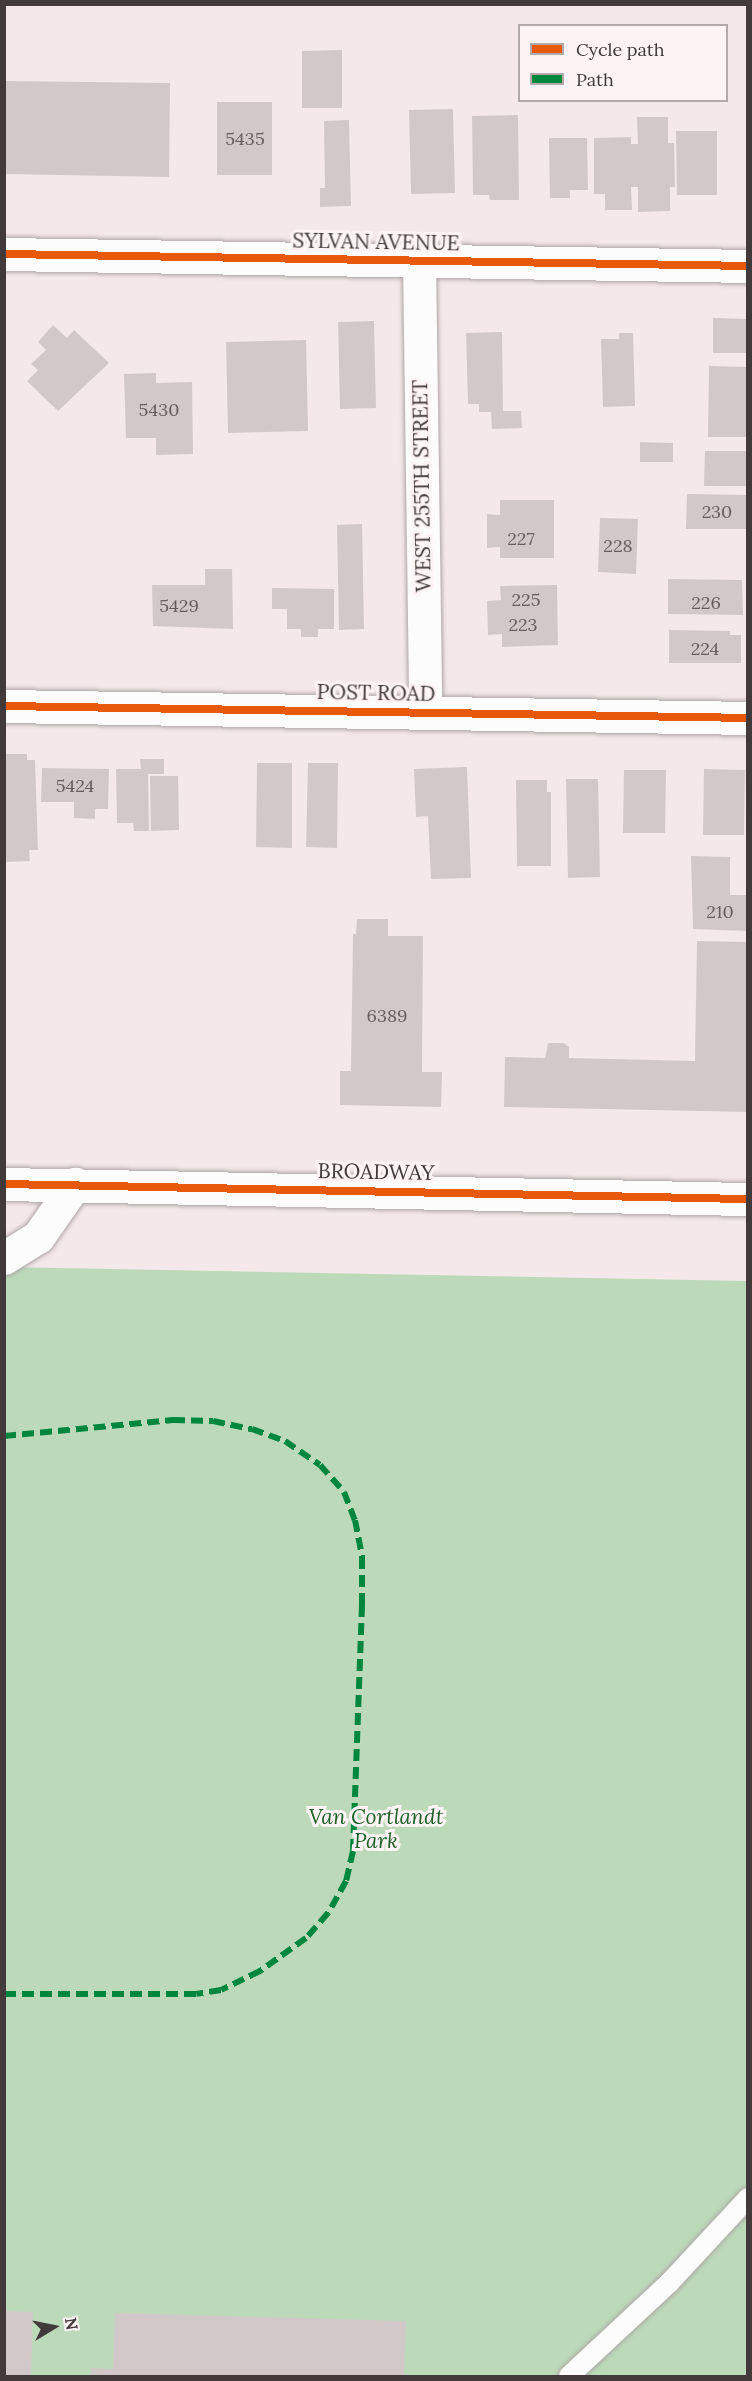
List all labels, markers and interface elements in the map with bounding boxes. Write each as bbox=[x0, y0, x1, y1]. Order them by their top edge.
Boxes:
legend bbox=[518, 24, 728, 102]
text: Cycle path bbox=[576, 38, 665, 61]
text: Path bbox=[576, 68, 614, 91]
house number: 5435 bbox=[225, 128, 265, 150]
street label: SYLVAN AVENUE bbox=[292, 228, 460, 256]
street label: WEST 255TH STREET bbox=[408, 380, 436, 592]
house number: 5430 bbox=[139, 399, 179, 421]
house number: 230 bbox=[702, 501, 732, 523]
house number: 227 bbox=[507, 528, 535, 550]
house number: 228 bbox=[603, 535, 633, 557]
house number: 225 bbox=[511, 589, 541, 611]
house number: 226 bbox=[691, 592, 721, 614]
house number: 5429 bbox=[159, 595, 199, 617]
house number: 223 bbox=[508, 614, 538, 636]
house number: 224 bbox=[691, 638, 719, 660]
street label: POST ROAD bbox=[316, 679, 436, 707]
house number: 5424 bbox=[56, 775, 94, 797]
house number: 210 bbox=[706, 901, 734, 923]
house number: 6389 bbox=[367, 1005, 407, 1027]
street label: BROADWAY bbox=[317, 1158, 435, 1186]
park label: Van Cortlandt Park bbox=[309, 1804, 443, 1854]
north arrow bbox=[24, 2297, 84, 2357]
text: N bbox=[61, 2316, 83, 2332]

